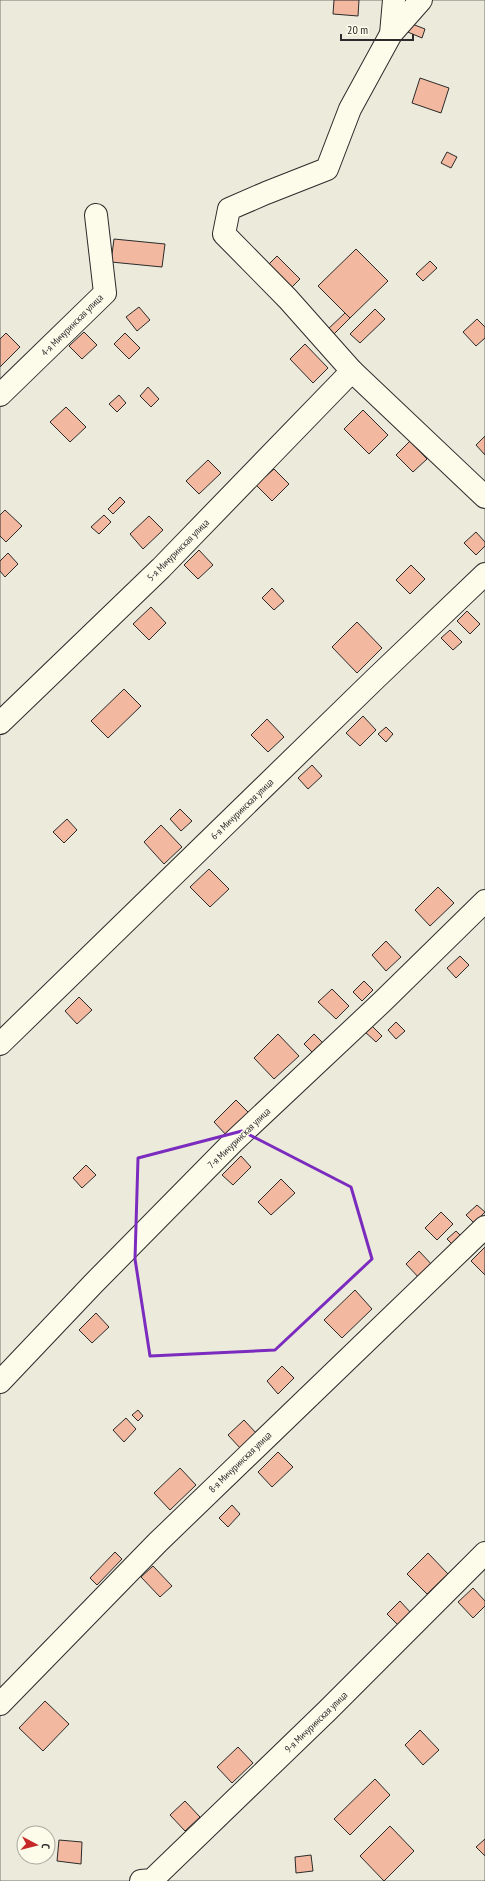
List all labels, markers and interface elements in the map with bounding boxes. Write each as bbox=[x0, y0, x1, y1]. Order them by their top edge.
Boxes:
scale bar bbox=[341, 16, 413, 42]
text: 20 m bbox=[347, 22, 368, 37]
street label: 4-я Мичуринская улица bbox=[38, 291, 106, 359]
street label: 5-я Мичуринская улица bbox=[144, 516, 212, 584]
street label: 6-я Мичуринская улица bbox=[208, 776, 276, 842]
street label: 7-я Мичуринская улица bbox=[205, 1105, 273, 1171]
street label: 8-я Мичуринская улица bbox=[206, 1429, 274, 1495]
street label: 9-я Мичуринская улица bbox=[282, 1689, 350, 1755]
north arrow bbox=[16, 1825, 56, 1865]
text: С bbox=[39, 1843, 53, 1850]

